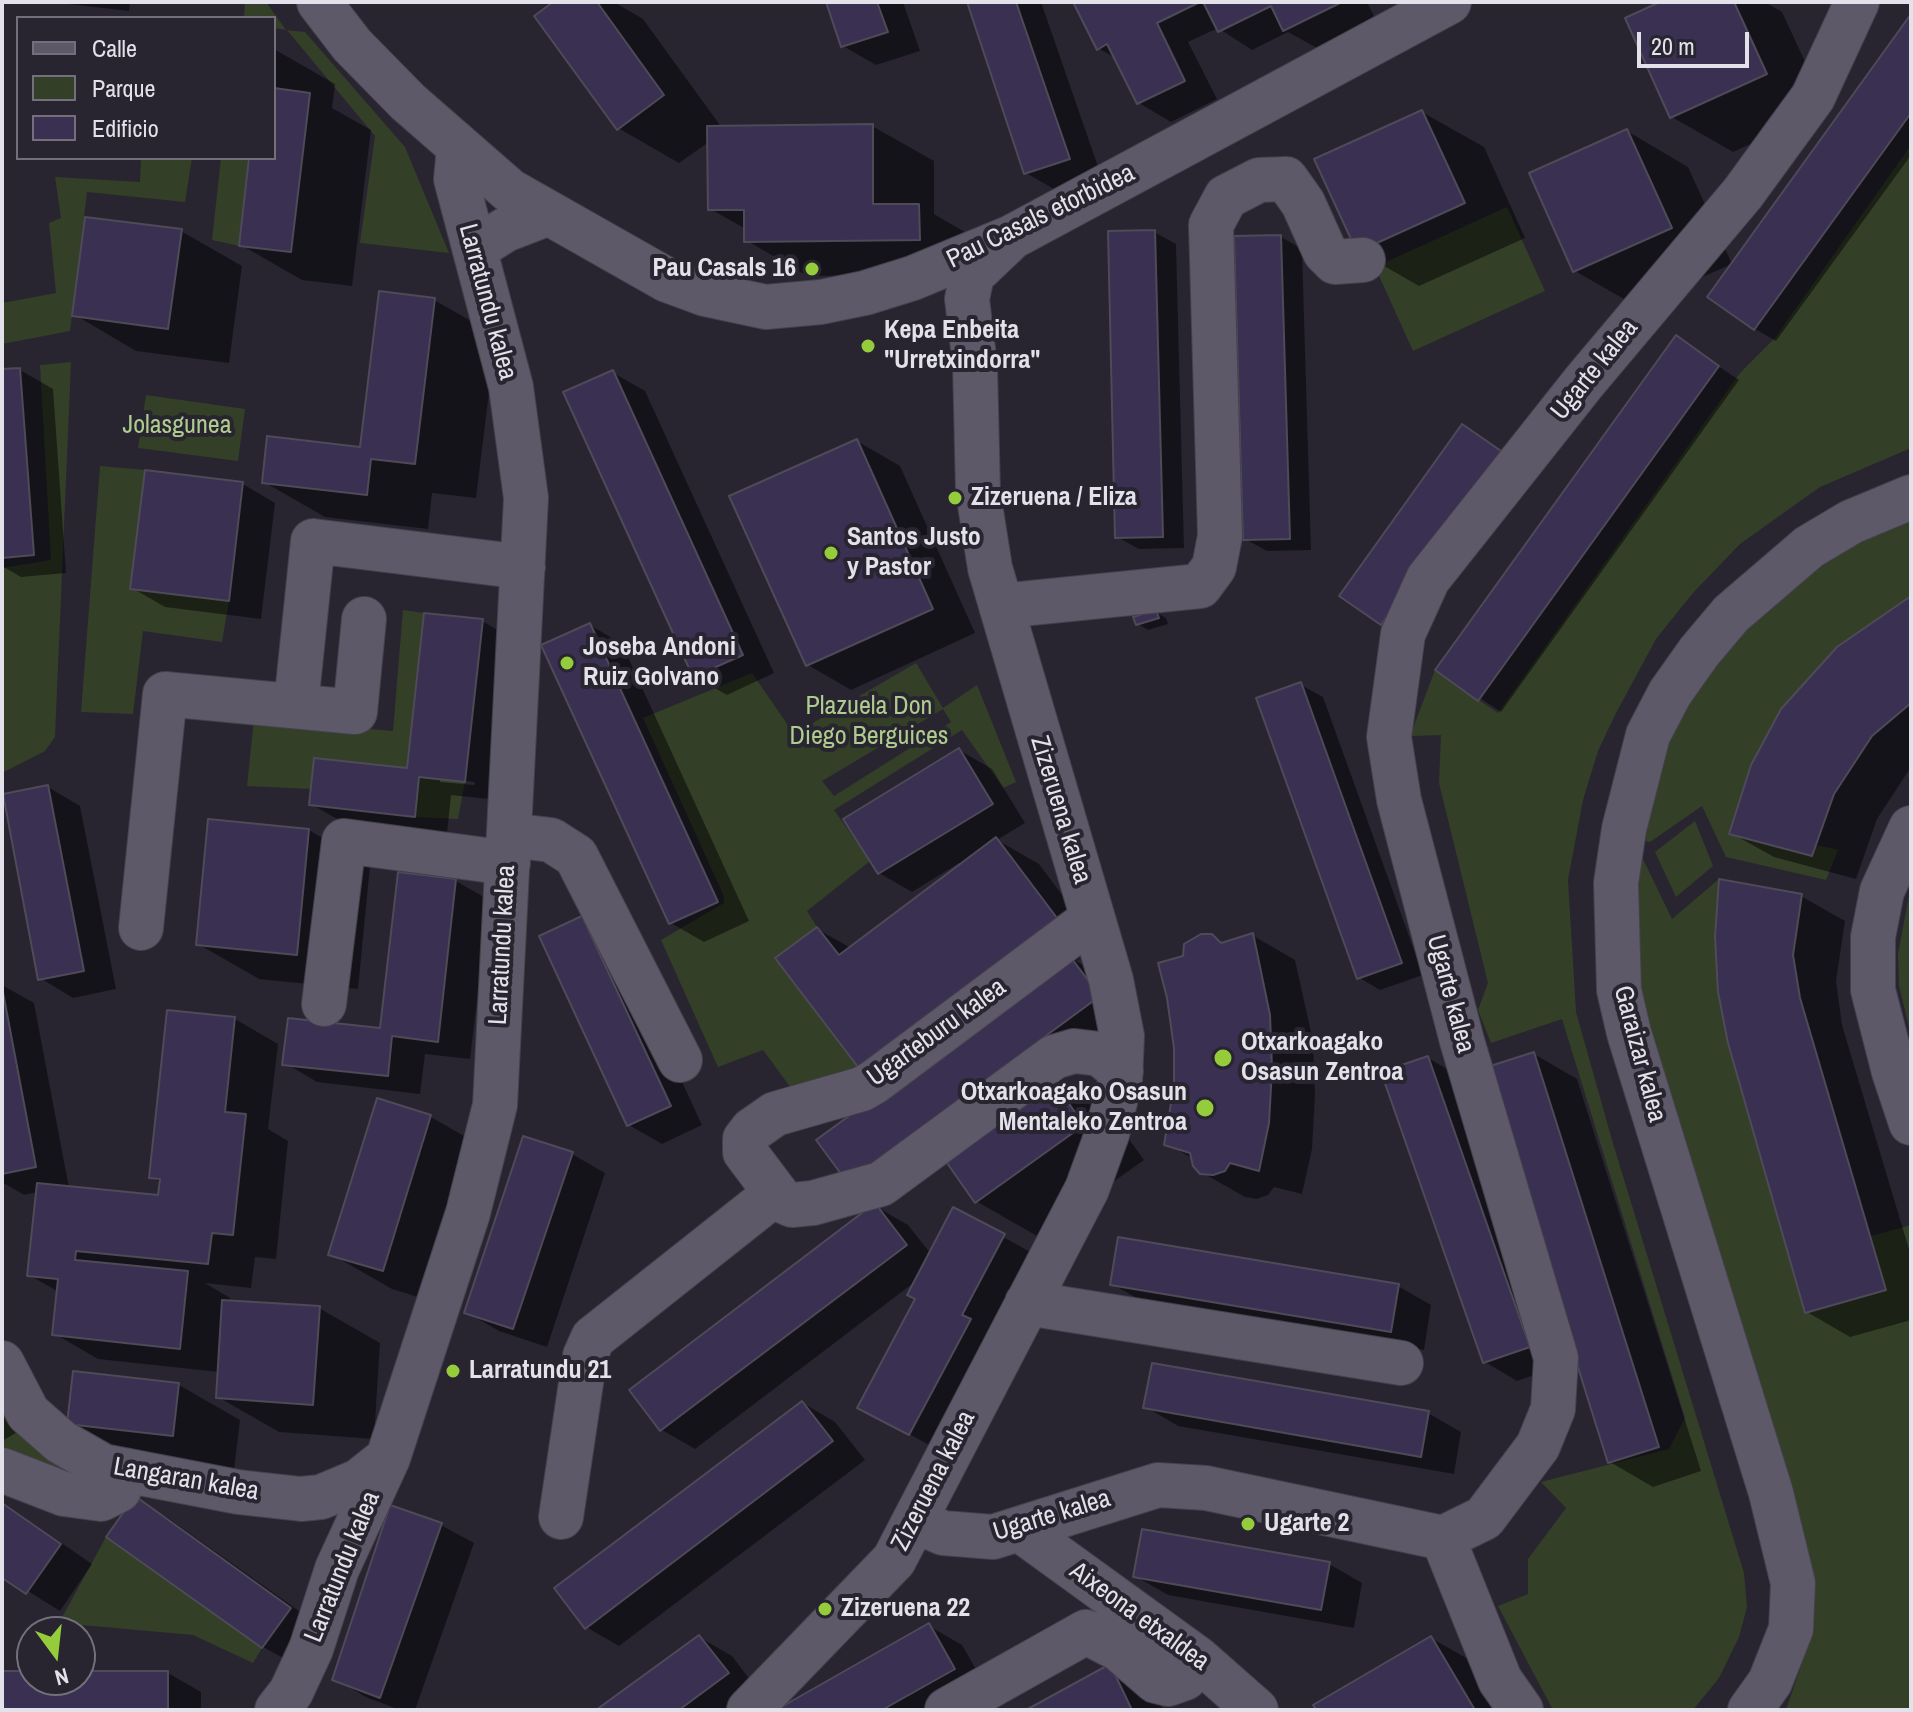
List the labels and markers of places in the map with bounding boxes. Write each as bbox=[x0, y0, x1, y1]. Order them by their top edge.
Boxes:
place label: Pau Casals 16 bbox=[653, 253, 796, 285]
marker: Pau Casals 16 bbox=[803, 260, 821, 278]
place label: Kepa Enbeita "Urretxindorra" bbox=[884, 315, 1040, 376]
marker: Kepa Enbeita "Urretxindorra" bbox=[859, 337, 877, 355]
place label: Zizeruena / Eliza bbox=[971, 482, 1137, 514]
marker: Zizeruena / Eliza bbox=[946, 489, 964, 507]
place label: Santos Justo y Pastor bbox=[847, 522, 981, 584]
marker: Santos Justo y Pastor bbox=[822, 544, 840, 562]
place label: Joseba Andoni Ruiz Golvano bbox=[583, 632, 736, 694]
marker: Joseba Andoni Ruiz Golvano bbox=[558, 654, 576, 672]
place label: Otxarkoagako Osasun Zentroa bbox=[1241, 1027, 1403, 1088]
marker: Otxarkoagako Osasun Zentroa bbox=[1212, 1047, 1234, 1069]
place label: Otxarkoagako Osasun Mentaleko Zentroa bbox=[961, 1077, 1187, 1138]
marker: Otxarkoagako Osasun Mentaleko Zentroa bbox=[1194, 1097, 1216, 1119]
place label: Larratundu 21 bbox=[469, 1355, 611, 1387]
marker: Larratundu 21 bbox=[444, 1362, 462, 1380]
place label: Ugarte 2 bbox=[1264, 1508, 1349, 1540]
marker: Ugarte 2 bbox=[1239, 1515, 1257, 1533]
place label: Zizeruena 22 bbox=[841, 1593, 970, 1625]
marker: Zizeruena 22 bbox=[816, 1600, 834, 1618]

